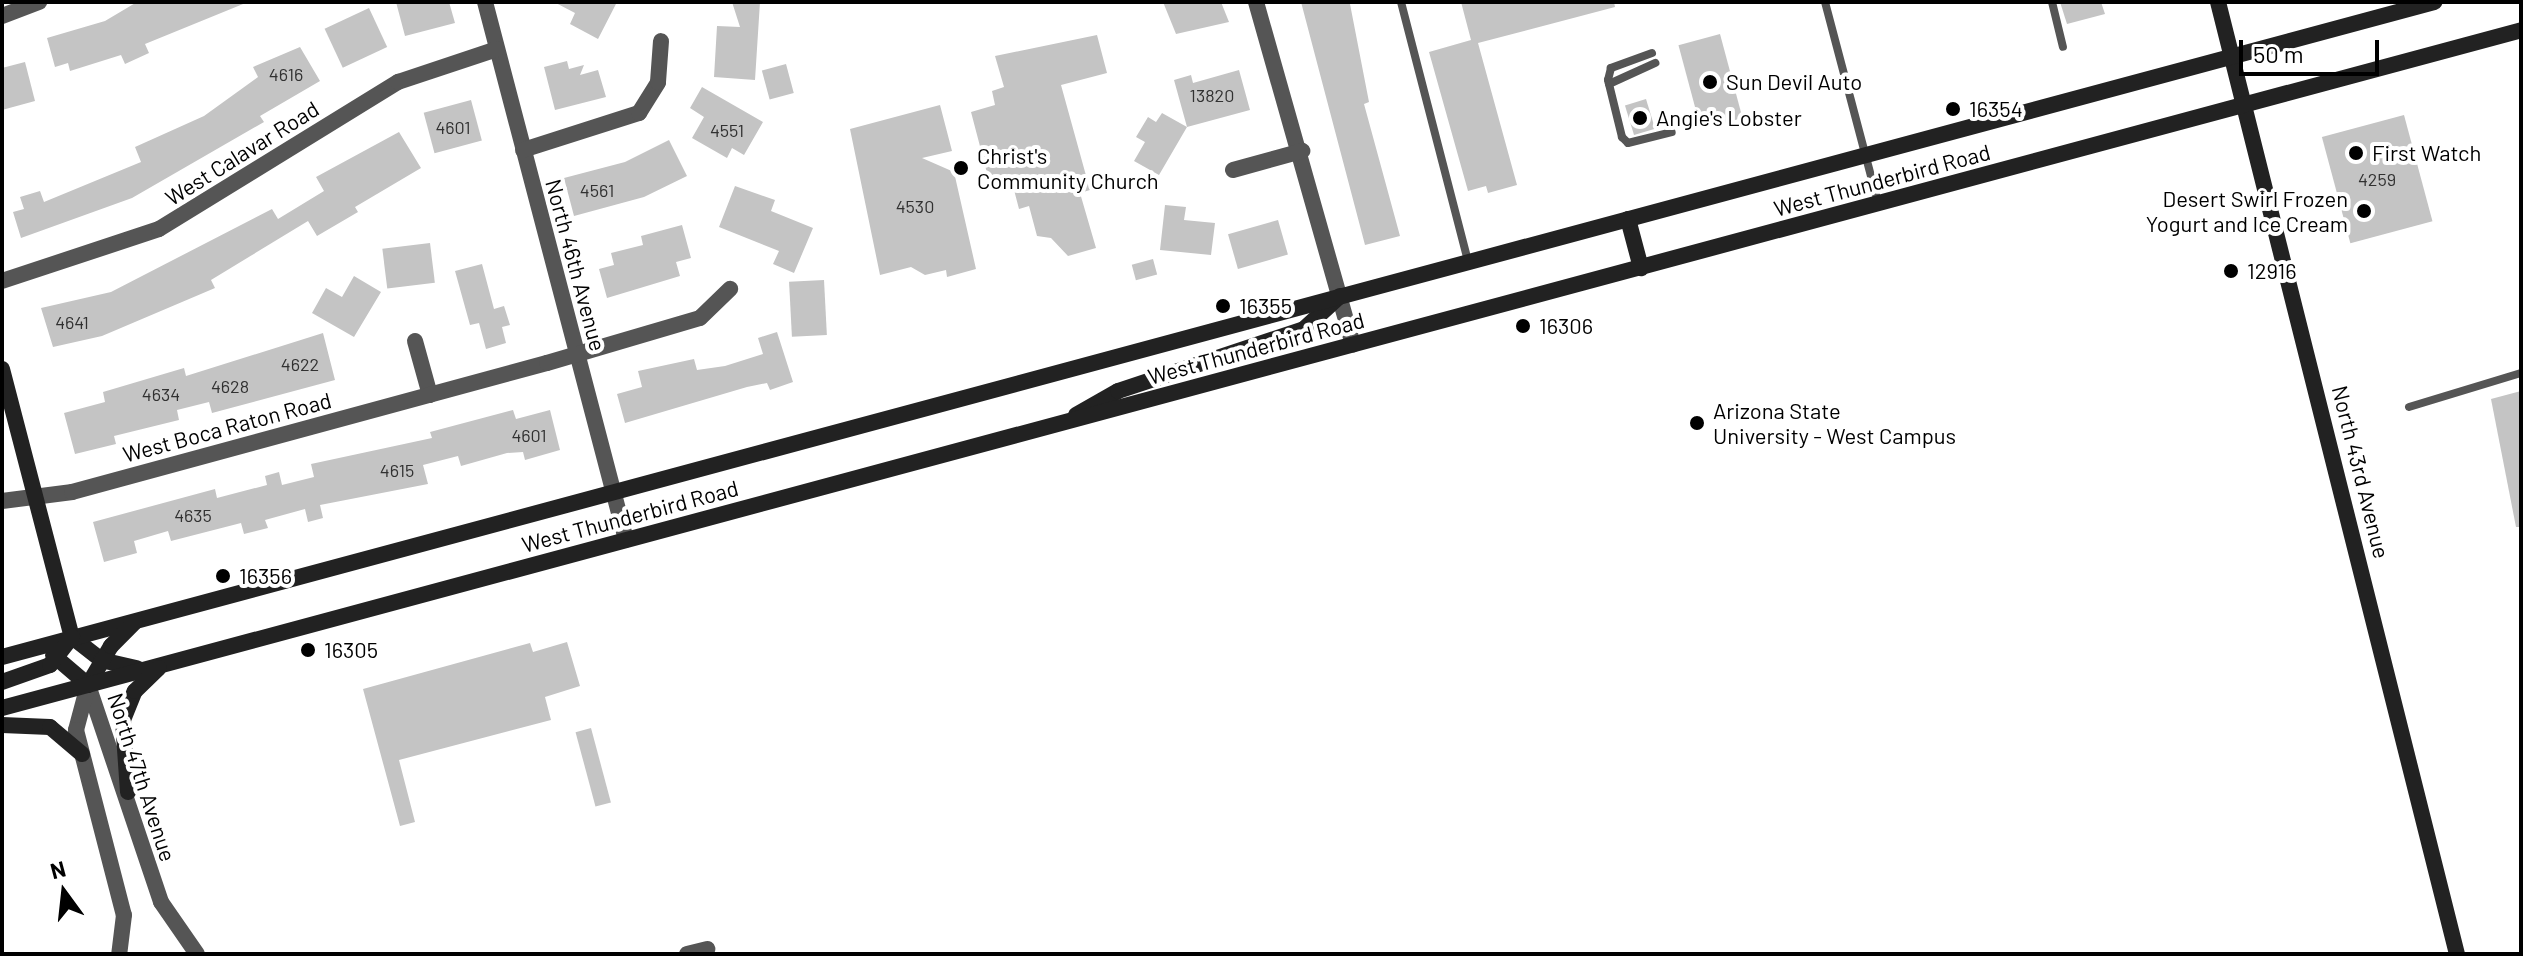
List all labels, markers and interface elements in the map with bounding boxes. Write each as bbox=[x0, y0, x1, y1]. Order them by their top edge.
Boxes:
scale bar bbox=[2243, 24, 2383, 74]
text: 50 m bbox=[2253, 39, 2304, 68]
house number: 4616 bbox=[269, 63, 303, 85]
place label: Sun Devil Auto bbox=[1726, 69, 1862, 95]
marker: Sun Devil Auto bbox=[1701, 73, 1719, 91]
house number: 13820 bbox=[1190, 84, 1234, 106]
street label: West Calavar Road bbox=[160, 95, 324, 211]
place label: 16354 bbox=[1969, 96, 2023, 122]
marker: 16354 bbox=[1944, 100, 1962, 118]
place label: Angie's Lobster bbox=[1656, 105, 1802, 131]
marker: Angie's Lobster bbox=[1631, 109, 1649, 127]
house number: 4601 bbox=[435, 116, 471, 138]
house number: 4551 bbox=[710, 119, 744, 141]
street label: West Thunderbird Road bbox=[1771, 138, 1993, 222]
place label: First Watch bbox=[2372, 140, 2481, 166]
place label: Christ's Community Church bbox=[977, 142, 1159, 194]
marker: First Watch bbox=[2347, 144, 2365, 162]
marker: Christ's Community Church bbox=[952, 159, 970, 177]
house number: 4259 bbox=[2358, 168, 2396, 190]
street label: North 46th Avenue bbox=[540, 176, 612, 354]
house number: 4561 bbox=[580, 179, 614, 201]
place label: Desert Swirl Frozen Yogurt and Ice Cream bbox=[2146, 185, 2348, 236]
house number: 4530 bbox=[896, 195, 934, 217]
marker: Desert Swirl Frozen Yogurt and Ice Cream bbox=[2355, 202, 2373, 220]
place label: 12916 bbox=[2247, 258, 2297, 284]
marker: 12916 bbox=[2222, 262, 2240, 280]
place label: 16355 bbox=[1239, 293, 1292, 319]
marker: 16355 bbox=[1214, 297, 1232, 315]
street label: West Thunderbird Road bbox=[1145, 306, 1367, 390]
house number: 4641 bbox=[55, 311, 89, 333]
place label: 16306 bbox=[1539, 313, 1593, 339]
marker: 16306 bbox=[1514, 317, 1532, 335]
house number: 4622 bbox=[281, 353, 319, 375]
house number: 4628 bbox=[211, 375, 249, 397]
house number: 4634 bbox=[142, 383, 180, 405]
street label: North 43rd Avenue bbox=[2327, 383, 2395, 561]
street label: West Boca Raton Road bbox=[120, 386, 334, 468]
place label: Arizona State University - West Campus bbox=[1713, 397, 1956, 448]
marker: Arizona State University - West Campus bbox=[1688, 414, 1706, 432]
house number: 4601 bbox=[511, 424, 547, 446]
house number: 4615 bbox=[380, 459, 414, 481]
street label: West Thunderbird Road bbox=[519, 474, 741, 558]
house number: 4635 bbox=[174, 504, 212, 526]
place label: 16356 bbox=[239, 563, 292, 589]
marker: 16356 bbox=[214, 567, 232, 585]
place label: 16305 bbox=[324, 637, 378, 663]
marker: 16305 bbox=[299, 641, 317, 659]
street label: North 47th Avenue bbox=[102, 689, 182, 865]
north arrow bbox=[24, 852, 104, 932]
text: N bbox=[47, 854, 68, 883]

